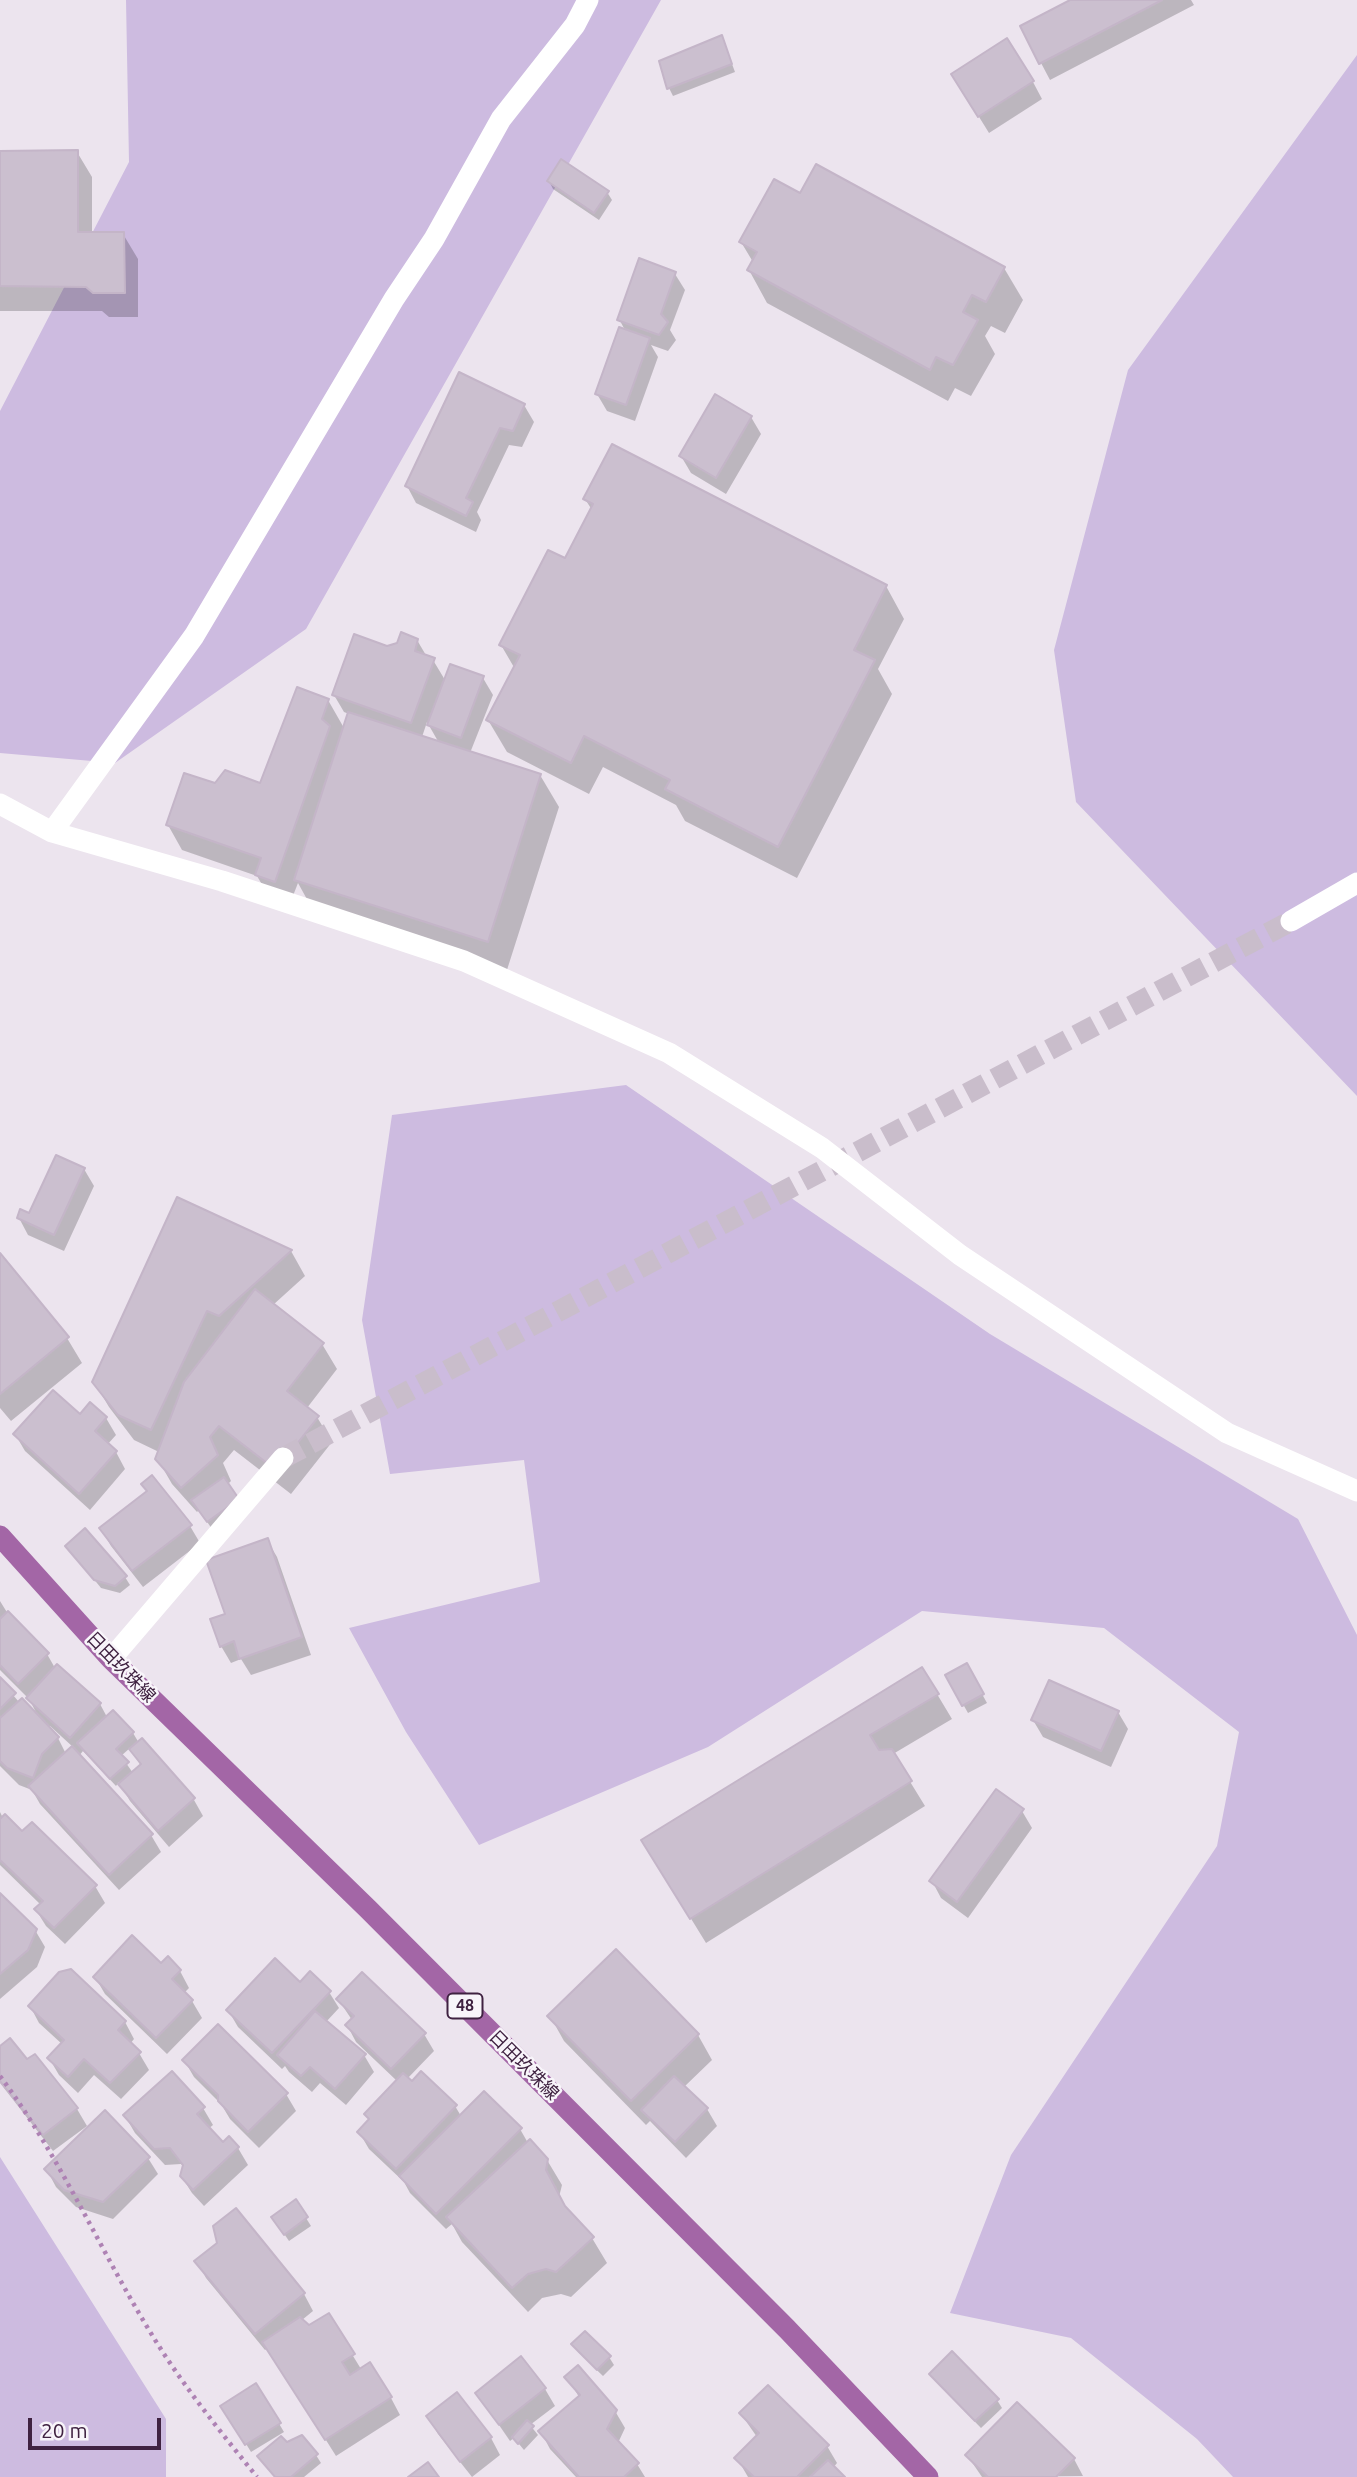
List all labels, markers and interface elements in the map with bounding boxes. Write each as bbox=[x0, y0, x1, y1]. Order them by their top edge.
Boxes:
street label: 日田玖珠線 bbox=[82, 1627, 160, 1707]
road number: 48 bbox=[448, 1994, 482, 2018]
street label: 日田玖珠線 bbox=[485, 2026, 563, 2104]
scale bar bbox=[32, 2404, 164, 2448]
text: 20 m bbox=[41, 2418, 88, 2442]

